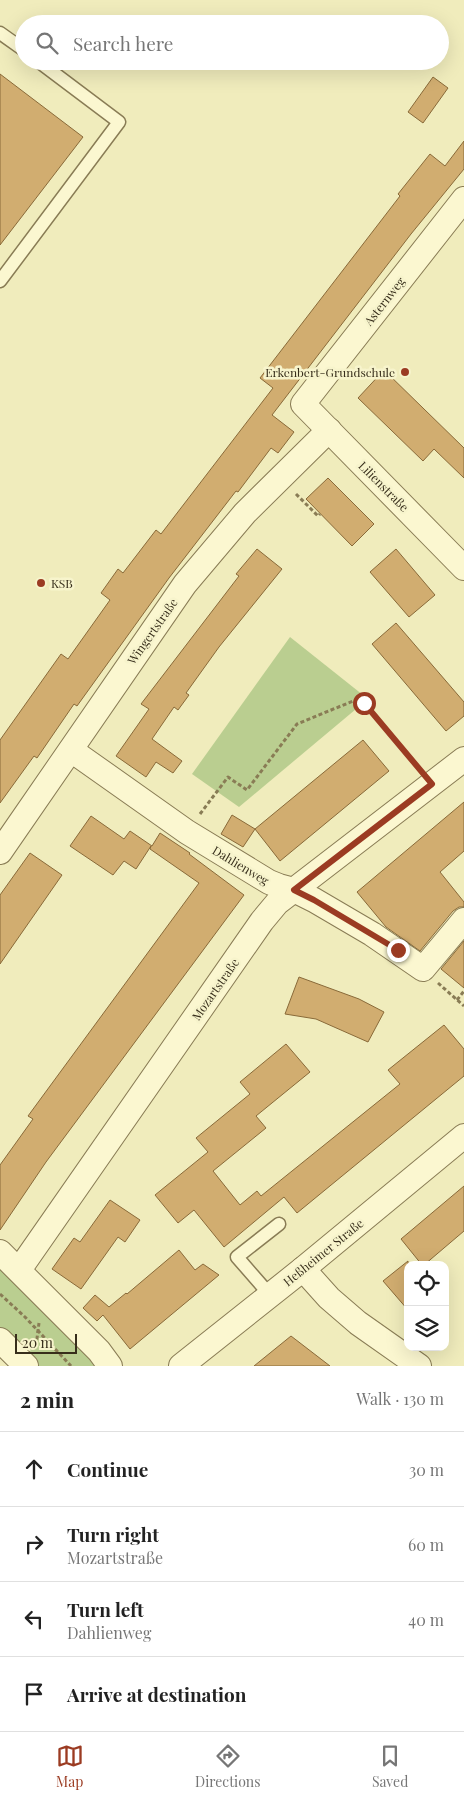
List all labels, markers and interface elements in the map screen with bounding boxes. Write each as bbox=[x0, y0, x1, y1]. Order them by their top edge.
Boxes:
search box bbox=[15, 15, 449, 70]
icon: search bbox=[33, 29, 61, 57]
text: Search here bbox=[73, 30, 173, 56]
street label: Asternweg bbox=[359, 273, 408, 329]
place label: Erkenbert-Grundschule bbox=[265, 364, 395, 380]
marker: Erkenbert-Grundschule bbox=[399, 366, 411, 378]
street label: Lilienstraße bbox=[355, 457, 413, 515]
place label: KSB bbox=[51, 575, 73, 591]
marker: KSB bbox=[35, 577, 47, 589]
street label: Wingertstraße bbox=[123, 595, 181, 668]
route start bbox=[353, 692, 376, 715]
street label: Dahlienweg bbox=[210, 842, 273, 888]
route end bbox=[387, 939, 410, 962]
street label: Mozartstraße bbox=[188, 955, 242, 1023]
street label: Heßheimer Straße bbox=[280, 1215, 366, 1289]
map controls bbox=[404, 1261, 449, 1351]
button: locate bbox=[404, 1261, 449, 1306]
button: layers bbox=[404, 1306, 449, 1351]
scale bar bbox=[15, 1331, 78, 1354]
text: 20 m bbox=[22, 1333, 53, 1352]
text: 2 min bbox=[20, 1385, 74, 1413]
text: Walk · 130 m bbox=[356, 1388, 444, 1409]
icon: ahead bbox=[20, 1455, 48, 1483]
text: Continue bbox=[67, 1456, 148, 1482]
text: 30 m bbox=[409, 1459, 444, 1480]
text: Turn right bbox=[67, 1521, 159, 1547]
icon: right bbox=[20, 1530, 48, 1558]
text: 60 m bbox=[408, 1534, 444, 1555]
text: Mozartstraße bbox=[67, 1547, 163, 1568]
text: Turn left bbox=[67, 1596, 144, 1622]
icon: left bbox=[20, 1605, 48, 1633]
text: 40 m bbox=[408, 1609, 444, 1630]
text: Dahlienweg bbox=[67, 1622, 151, 1643]
icon: arrive bbox=[20, 1680, 48, 1708]
text: Arrive at destination bbox=[67, 1681, 247, 1707]
tab: Map bbox=[56, 1742, 84, 1791]
tab: Directions bbox=[195, 1742, 261, 1791]
tab: Saved bbox=[372, 1742, 408, 1791]

